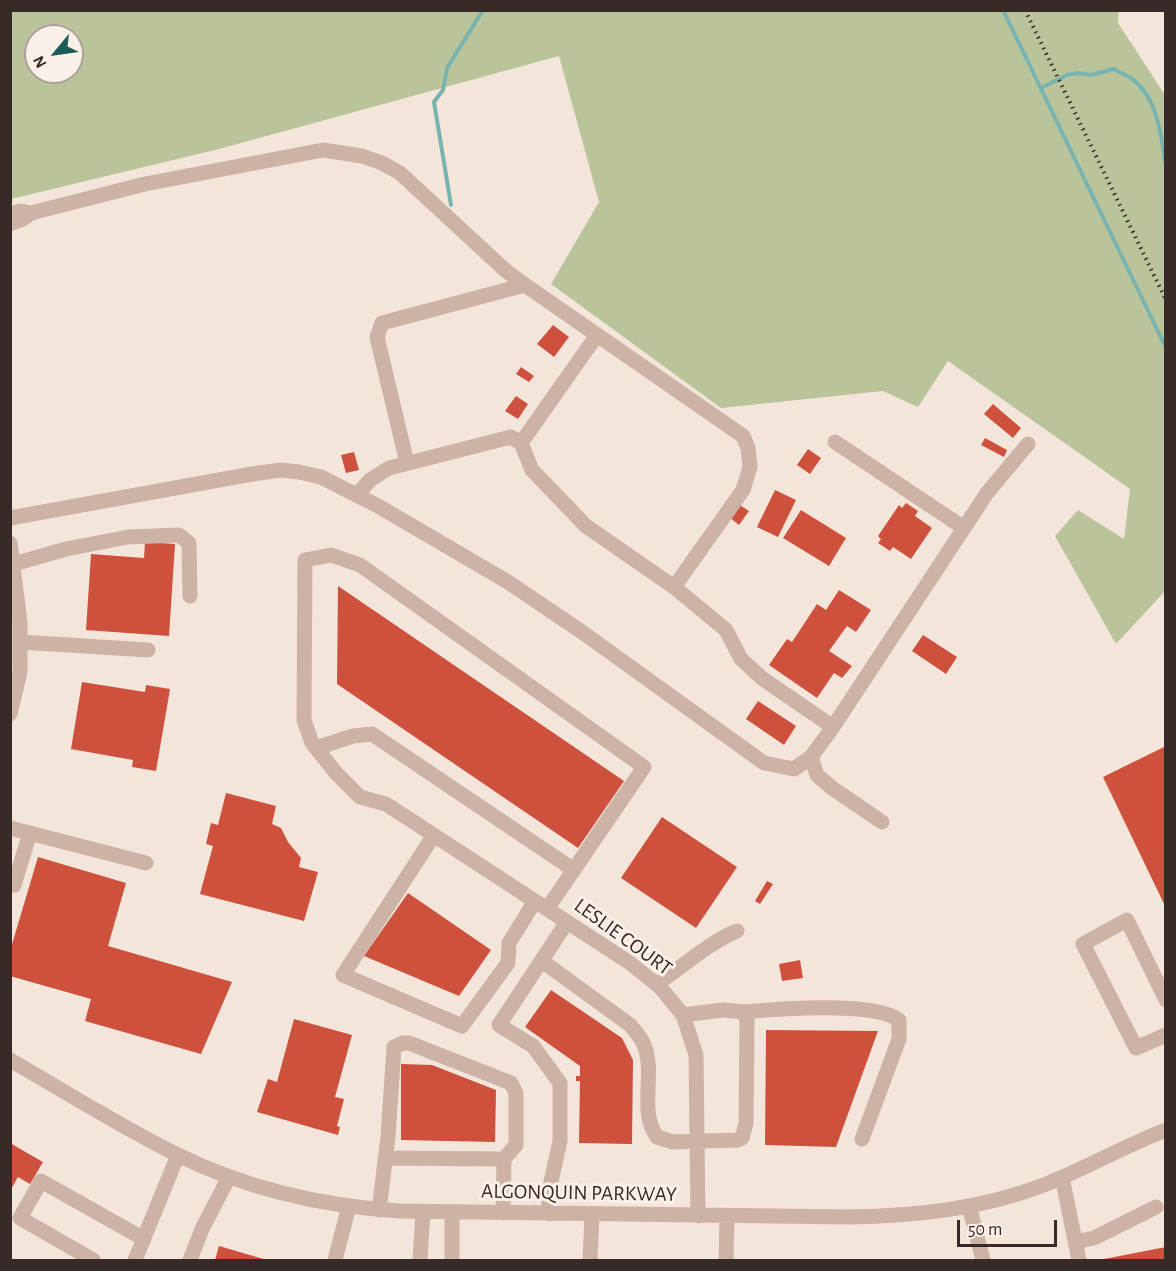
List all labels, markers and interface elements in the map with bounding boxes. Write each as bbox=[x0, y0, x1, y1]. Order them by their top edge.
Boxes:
north arrow bbox=[24, 24, 84, 84]
text: N bbox=[30, 53, 50, 71]
street label: LESLIE COURT bbox=[569, 893, 677, 981]
street label: ALGONQUIN PARKWAY bbox=[481, 1179, 677, 1207]
scale bar bbox=[960, 1208, 1060, 1246]
text: 50 m bbox=[968, 1221, 1002, 1239]

